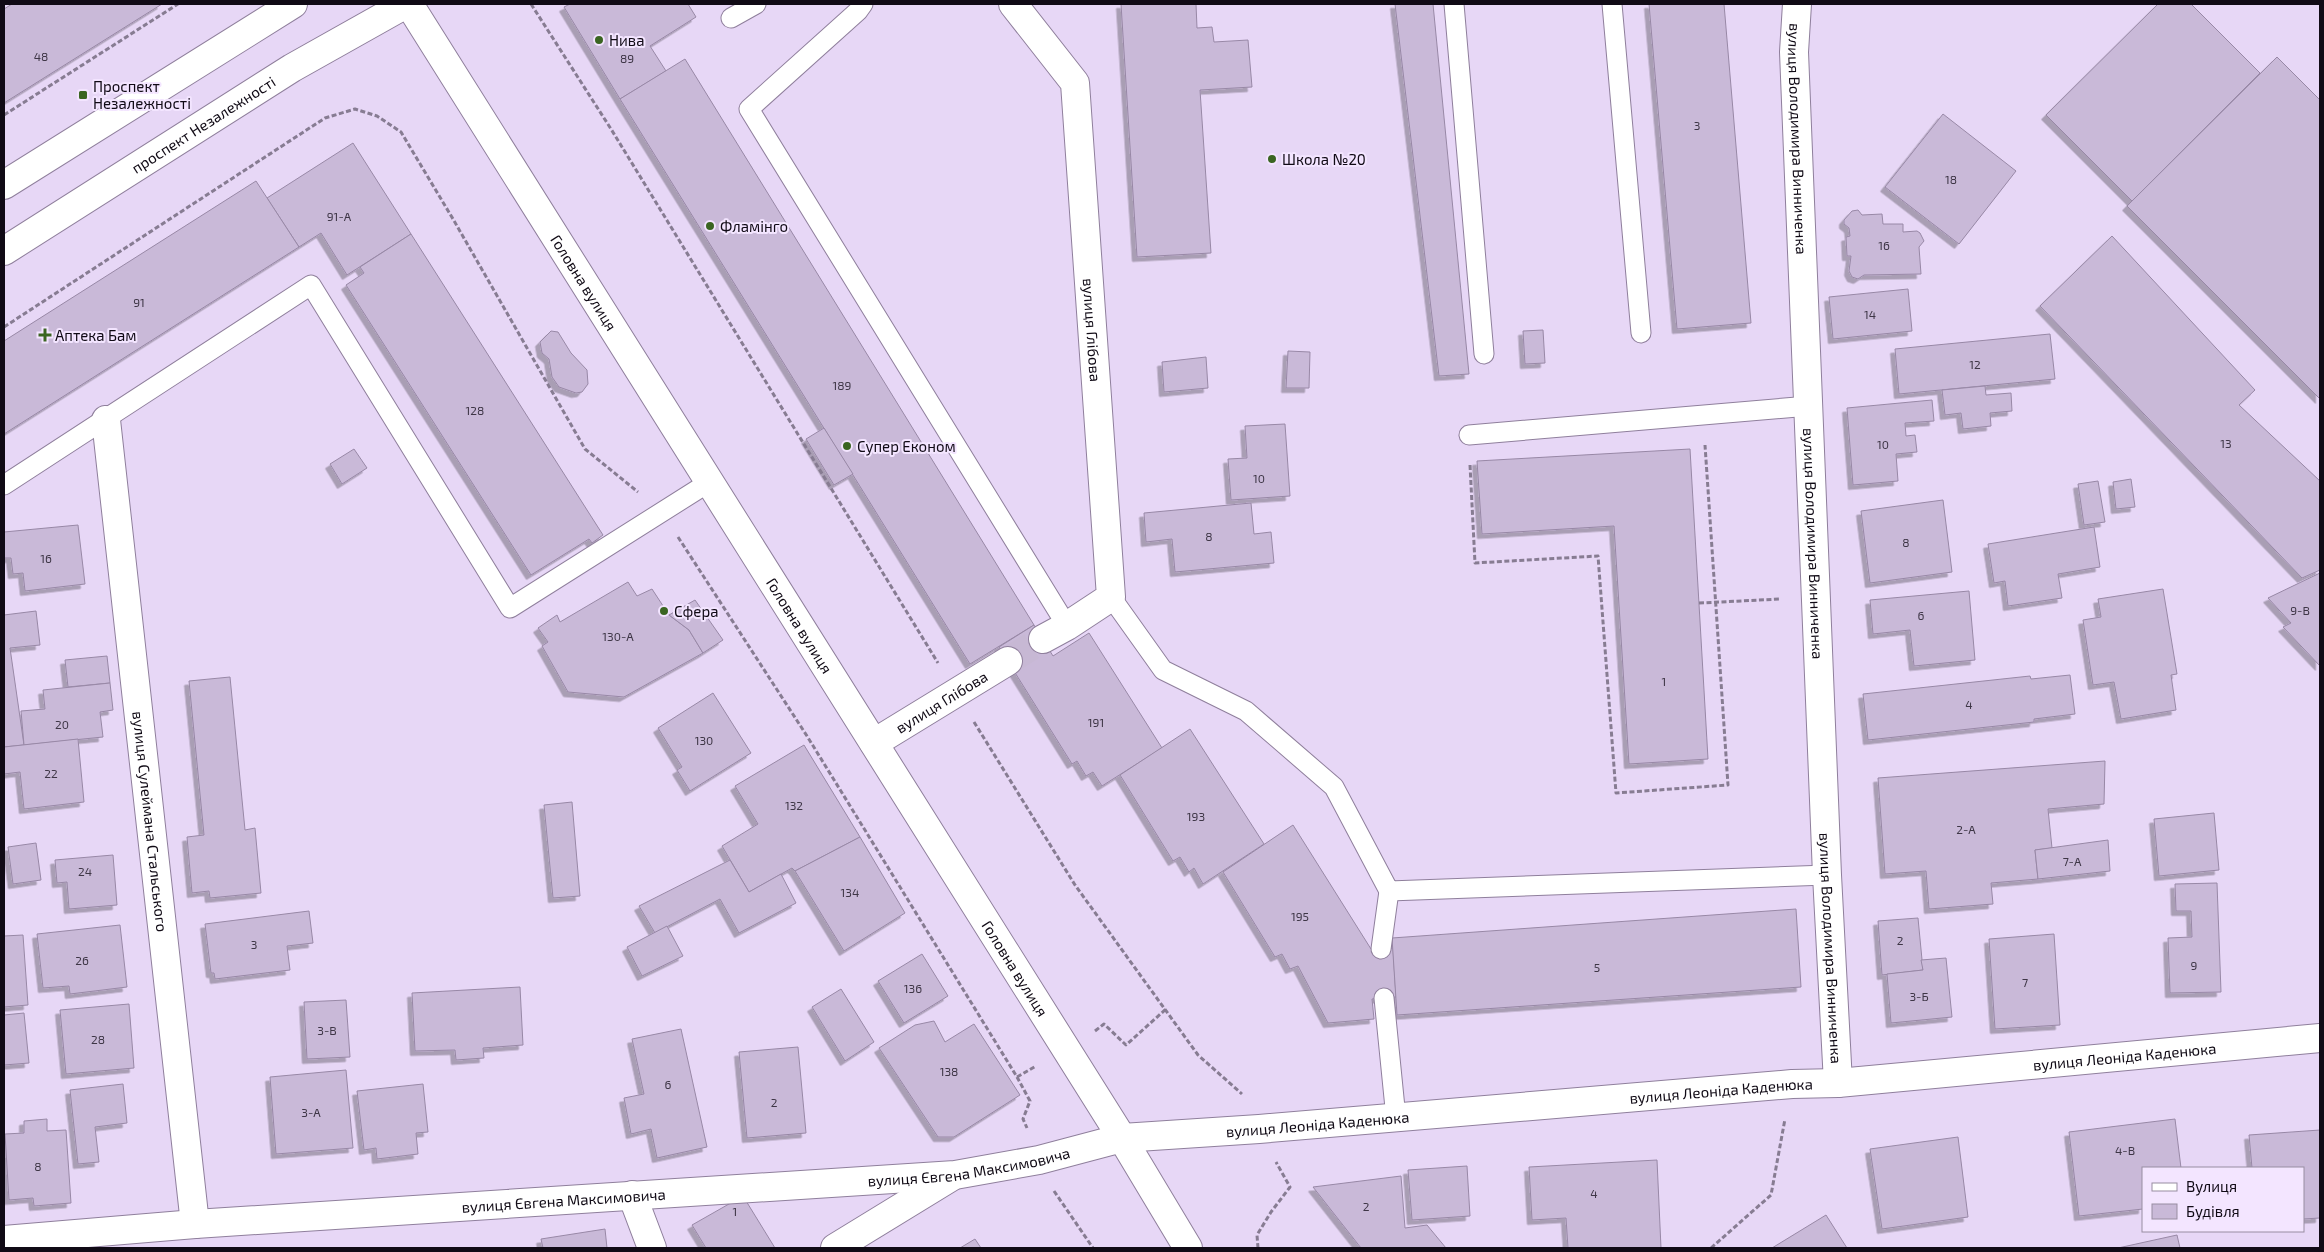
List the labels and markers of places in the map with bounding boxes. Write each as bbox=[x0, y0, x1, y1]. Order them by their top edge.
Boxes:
place label: Нива bbox=[609, 31, 644, 49]
marker: Нива bbox=[593, 34, 605, 46]
place label: Проспект Незалежності bbox=[93, 77, 191, 112]
marker: Проспект Незалежності bbox=[77, 89, 89, 101]
place label: Школа №20 bbox=[1282, 150, 1366, 168]
marker: Школа №20 bbox=[1266, 153, 1278, 165]
place label: Фламінго bbox=[720, 217, 788, 235]
marker: Фламінго bbox=[704, 220, 716, 232]
place label: Аптека Бам bbox=[55, 326, 136, 344]
marker: Аптека Бам bbox=[39, 329, 51, 341]
place label: Супер Економ bbox=[857, 437, 956, 456]
marker: Супер Економ bbox=[841, 440, 853, 452]
place label: Сфера bbox=[674, 602, 718, 620]
marker: Сфера bbox=[658, 605, 670, 617]

